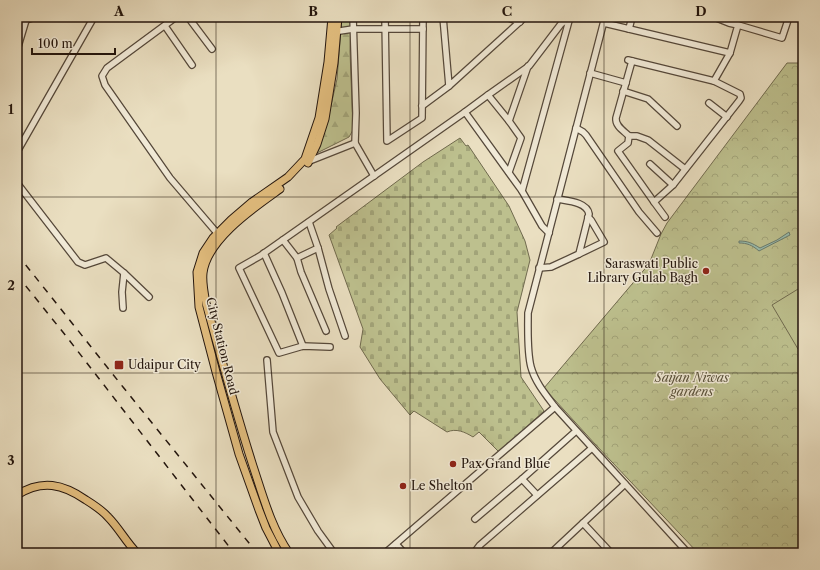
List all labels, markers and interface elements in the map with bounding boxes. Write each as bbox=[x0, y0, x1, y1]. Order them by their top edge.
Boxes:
text: A bbox=[113, 3, 125, 19]
text: B bbox=[308, 3, 318, 19]
text: C bbox=[502, 3, 512, 19]
text: D bbox=[695, 3, 707, 19]
scale bar bbox=[32, 30, 115, 56]
text: 100 m bbox=[38, 36, 73, 51]
text: 1 bbox=[8, 101, 14, 117]
place label: Saraswati Public Library Gulab Bagh bbox=[587, 256, 698, 285]
marker: Saraswati Public Library Gulab Bagh bbox=[701, 266, 711, 276]
text: 2 bbox=[7, 277, 15, 293]
street label: City Station Road bbox=[203, 296, 242, 397]
place label: Udaipur City bbox=[128, 357, 201, 372]
marker: Udaipur City bbox=[113, 359, 125, 371]
park label: Saijan Niwas gardens bbox=[654, 370, 730, 399]
text: 3 bbox=[7, 452, 15, 468]
place label: Pax Grand Blue bbox=[461, 456, 550, 471]
marker: Pax Grand Blue bbox=[448, 459, 458, 469]
place label: Le Shelton bbox=[411, 478, 473, 493]
marker: Le Shelton bbox=[398, 481, 408, 491]

